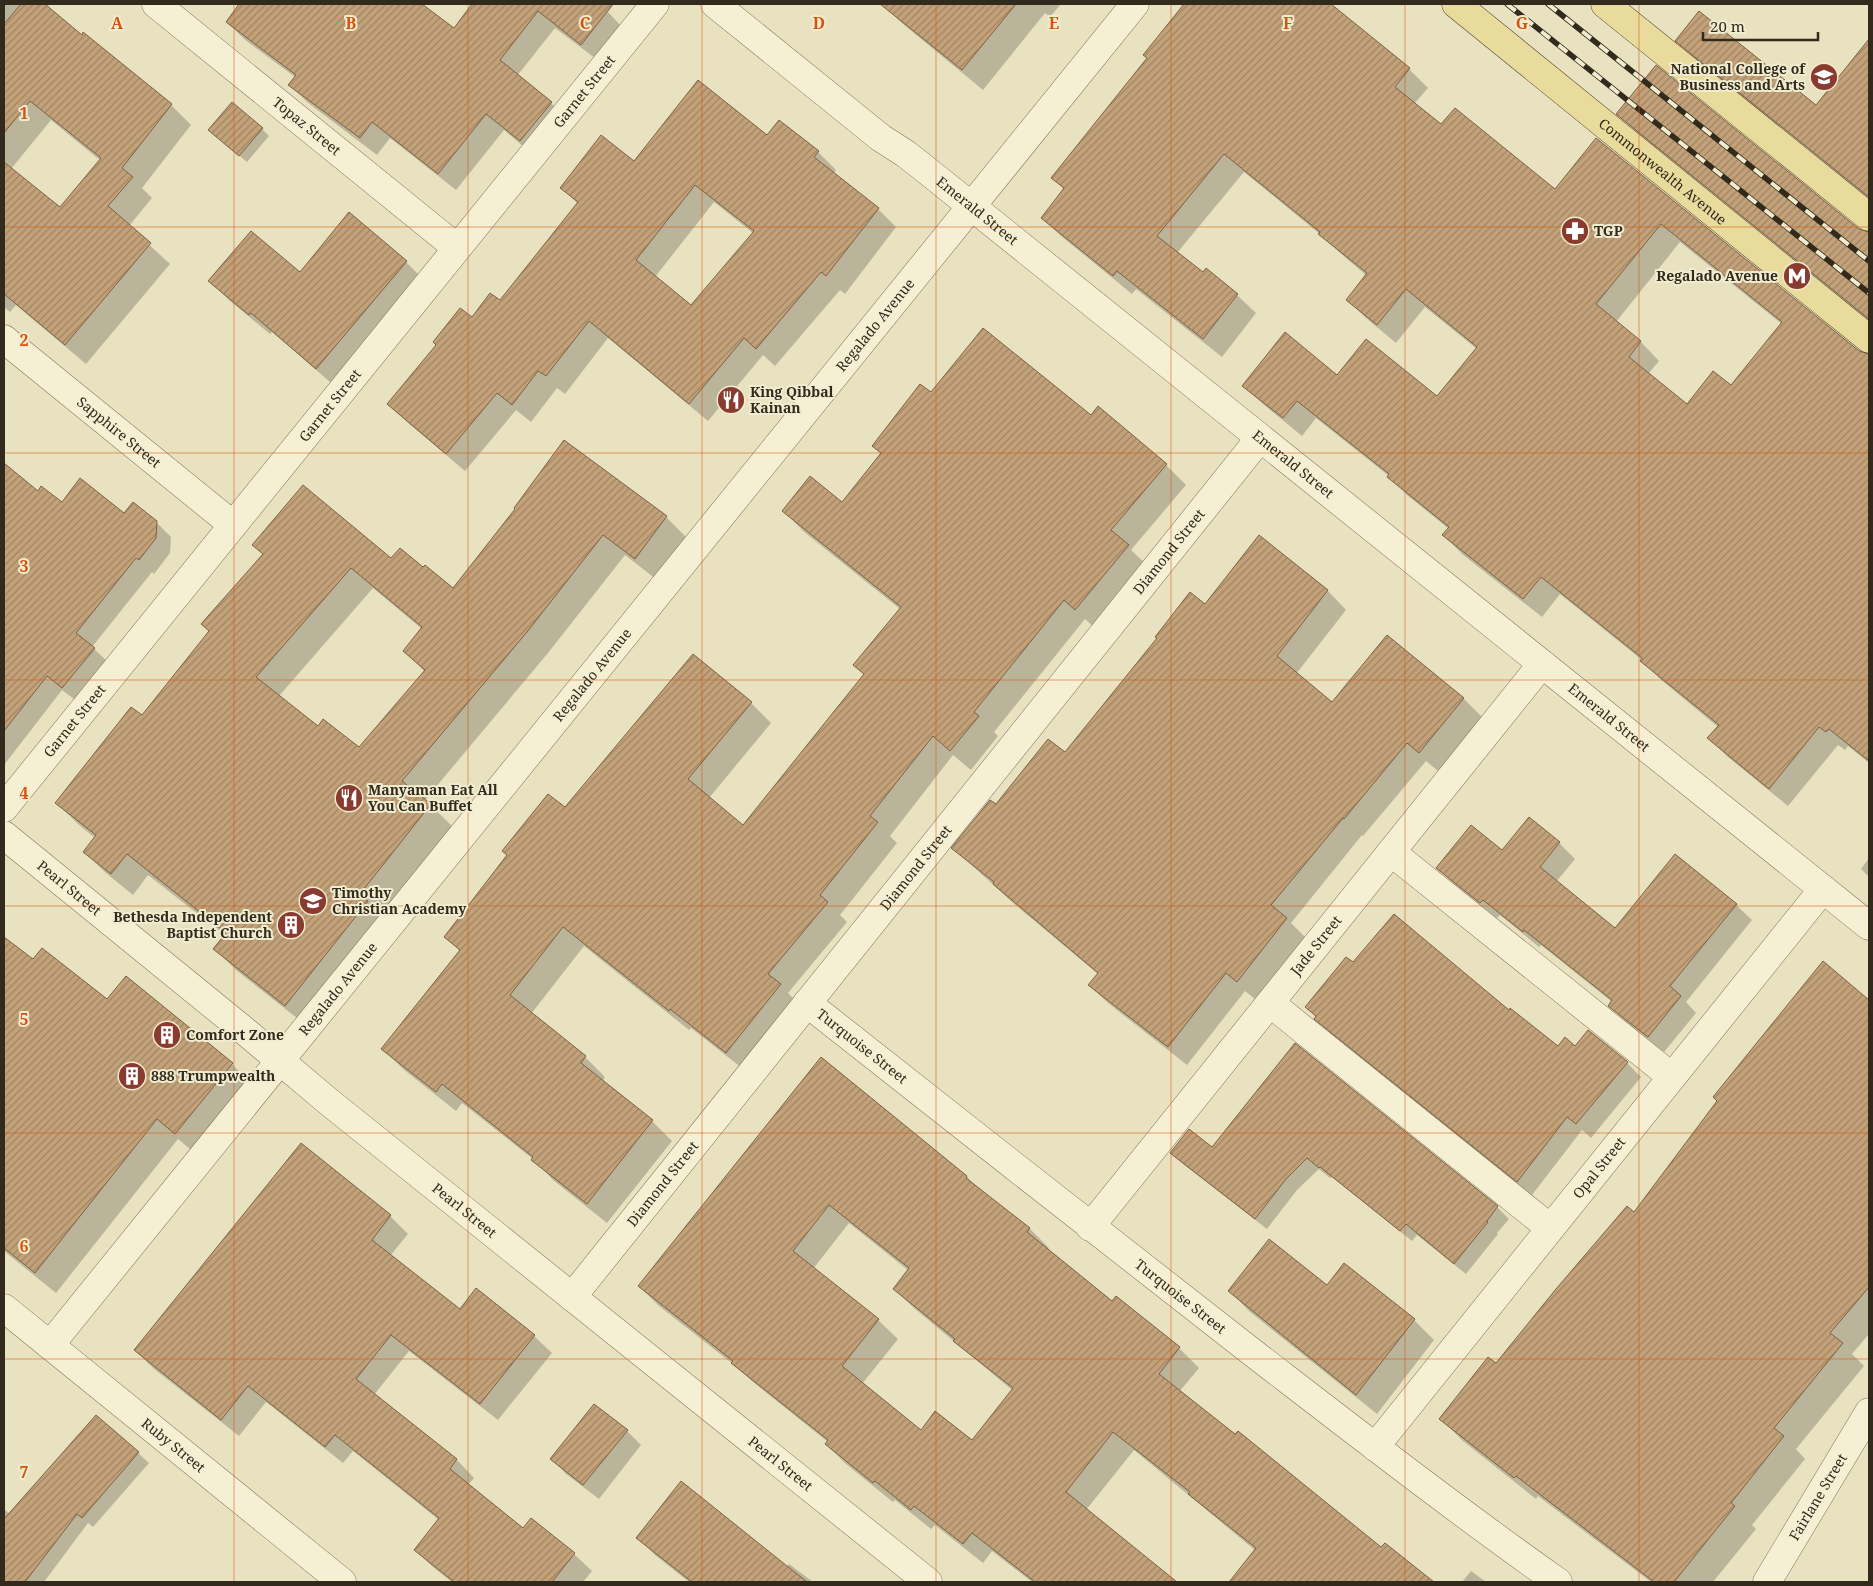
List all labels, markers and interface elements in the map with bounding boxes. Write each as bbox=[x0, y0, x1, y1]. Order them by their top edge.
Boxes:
scale bar bbox=[1703, 10, 1818, 42]
text: A bbox=[111, 12, 124, 34]
text: B bbox=[346, 12, 357, 34]
text: C bbox=[580, 12, 591, 34]
text: D bbox=[813, 12, 825, 34]
text: E bbox=[1049, 12, 1059, 34]
text: F bbox=[1283, 12, 1293, 34]
text: G bbox=[1516, 12, 1528, 34]
text: 20 m bbox=[1710, 16, 1745, 36]
street label: Garnet Street bbox=[549, 51, 619, 132]
place label: National College of Business and Arts bbox=[1670, 59, 1806, 94]
school or university icon: National College of Business and Arts bbox=[1809, 62, 1839, 92]
street label: Topaz Street bbox=[269, 92, 345, 159]
text: 1 bbox=[19, 102, 29, 124]
street label: Commonwealth Avenue bbox=[1595, 114, 1731, 229]
street label: Emerald Street bbox=[933, 172, 1022, 249]
pharmacy icon: TGP bbox=[1560, 216, 1590, 246]
place label: TGP bbox=[1594, 221, 1623, 240]
metro station icon: Regalado Avenue bbox=[1782, 261, 1812, 291]
place label: Regalado Avenue bbox=[1656, 266, 1778, 285]
street label: Regalado Avenue bbox=[831, 274, 918, 375]
text: 2 bbox=[19, 329, 29, 351]
street label: Garnet Street bbox=[294, 365, 365, 446]
place label: King Qibbal Kainan bbox=[750, 382, 834, 417]
restaurant icon: King Qibbal Kainan bbox=[716, 385, 746, 415]
street label: Sapphire Street bbox=[73, 392, 165, 472]
street label: Emerald Street bbox=[1249, 425, 1338, 502]
street label: Diamond Street bbox=[1129, 505, 1209, 598]
text: 3 bbox=[19, 555, 29, 577]
street label: Regalado Avenue bbox=[548, 624, 635, 725]
street label: Emerald Street bbox=[1565, 679, 1654, 756]
street label: Garnet Street bbox=[39, 680, 109, 761]
place label: Manyaman Eat All You Can Buffet bbox=[368, 780, 498, 815]
text: 4 bbox=[19, 782, 29, 804]
restaurant icon: Manyaman Eat All You Can Buffet bbox=[334, 783, 364, 813]
street label: Diamond Street bbox=[875, 821, 955, 914]
street label: Pearl Street bbox=[33, 856, 106, 920]
place label: Timothy Christian Academy bbox=[332, 883, 467, 918]
school or university icon: Timothy Christian Academy bbox=[298, 886, 328, 916]
place label: Bethesda Independent Baptist Church bbox=[113, 907, 272, 942]
building icon: Bethesda Independent Baptist Church bbox=[276, 910, 306, 940]
street label: Jade Street bbox=[1285, 911, 1346, 980]
street label: Regalado Avenue bbox=[294, 938, 381, 1039]
street label: Turquoise Street bbox=[813, 1004, 912, 1088]
text: 5 bbox=[19, 1008, 29, 1030]
building icon: Comfort Zone bbox=[152, 1020, 182, 1050]
place label: Comfort Zone bbox=[186, 1025, 284, 1044]
building icon: 888 Trumpwealth bbox=[117, 1061, 147, 1091]
place label: 888 Trumpwealth bbox=[151, 1066, 275, 1085]
street label: Opal Street bbox=[1568, 1133, 1629, 1202]
street label: Diamond Street bbox=[622, 1137, 702, 1230]
street label: Pearl Street bbox=[428, 1178, 501, 1242]
text: 6 bbox=[19, 1235, 29, 1257]
street label: Turquoise Street bbox=[1131, 1254, 1230, 1338]
street label: Ruby Street bbox=[138, 1413, 210, 1477]
street label: Pearl Street bbox=[744, 1432, 817, 1495]
street label: Fairlane Street bbox=[1784, 1450, 1851, 1544]
text: 7 bbox=[19, 1461, 29, 1483]

